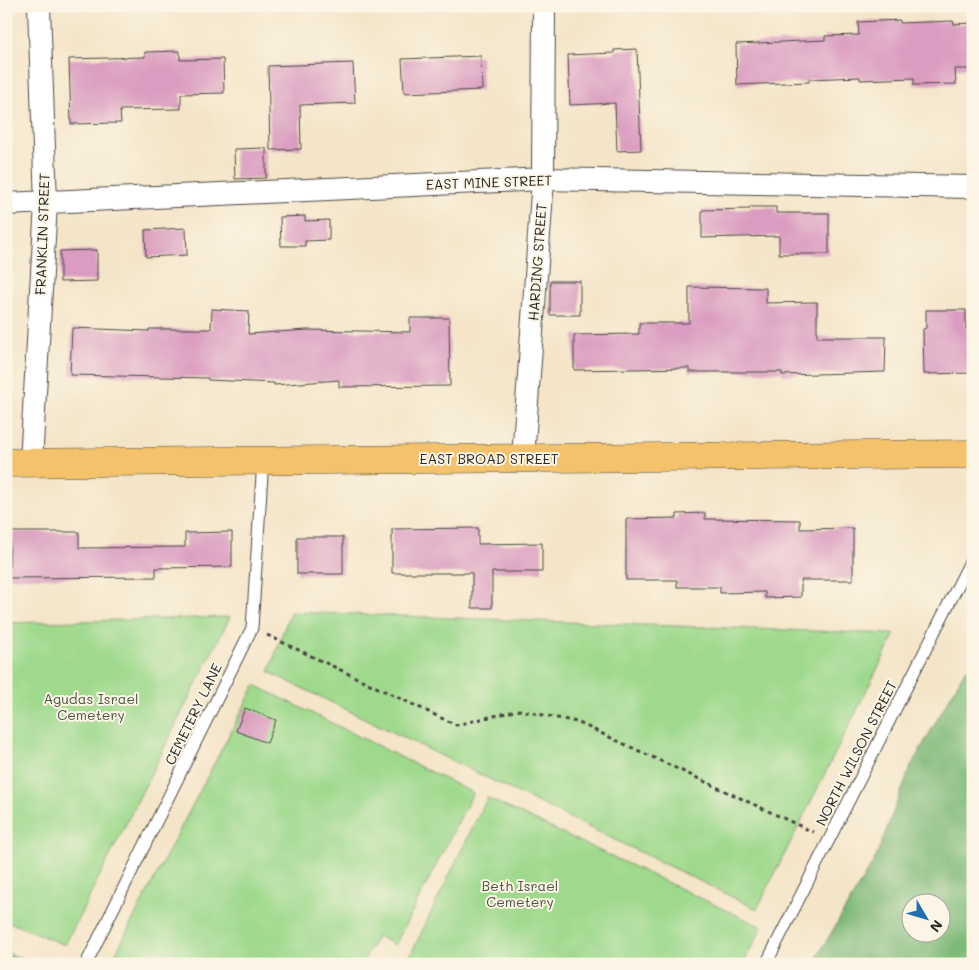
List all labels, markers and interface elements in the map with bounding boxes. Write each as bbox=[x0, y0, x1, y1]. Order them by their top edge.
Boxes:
street label: EAST MINE STREET bbox=[425, 170, 553, 194]
street label: FRANKLIN STREET bbox=[30, 172, 54, 295]
street label: HARDING STREET bbox=[523, 202, 551, 322]
street label: EAST BROAD STREET bbox=[420, 449, 559, 468]
street label: CEMETERY LANE bbox=[160, 660, 226, 768]
street label: NORTH WILSON STREET bbox=[811, 677, 901, 829]
park label: Agudas Israel Cemetery bbox=[43, 689, 139, 724]
park label: Beth Israel Cemetery bbox=[482, 876, 558, 911]
north arrow bbox=[902, 892, 952, 942]
text: N bbox=[926, 916, 947, 936]

